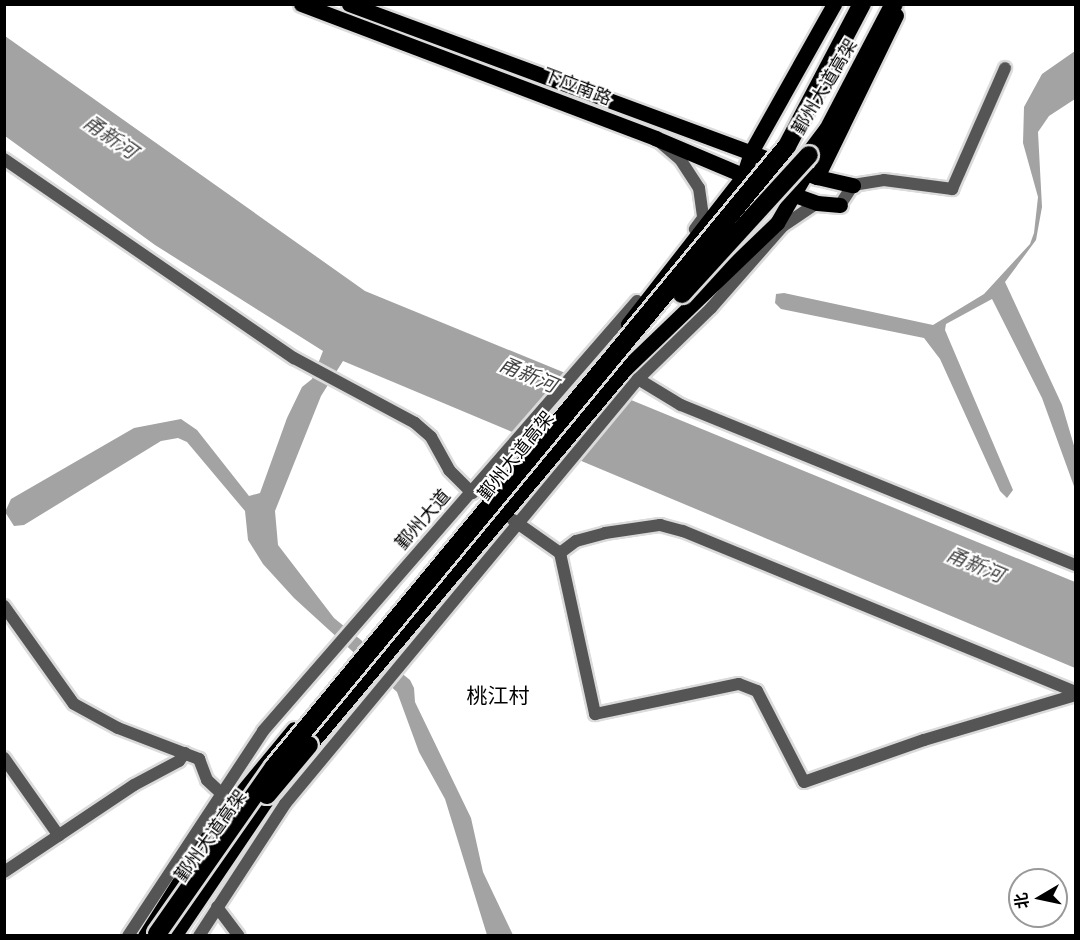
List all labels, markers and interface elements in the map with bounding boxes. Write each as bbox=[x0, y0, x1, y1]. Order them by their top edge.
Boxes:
street label: 鄞州大道高架 bbox=[788, 35, 862, 139]
street label: 下应南路 bbox=[540, 64, 614, 110]
water label: 甬新河 bbox=[79, 110, 141, 164]
water label: 甬新河 bbox=[496, 352, 560, 398]
street label: 鄞州大道高架 bbox=[474, 407, 558, 505]
street label: 鄞州大道 bbox=[391, 486, 455, 554]
water label: 甬新河 bbox=[943, 542, 1007, 588]
district label: 桃江村 bbox=[467, 683, 529, 709]
street label: 鄞州大道高架 bbox=[171, 786, 251, 886]
north arrow bbox=[1008, 868, 1068, 928]
text: 北 bbox=[1011, 891, 1032, 910]

